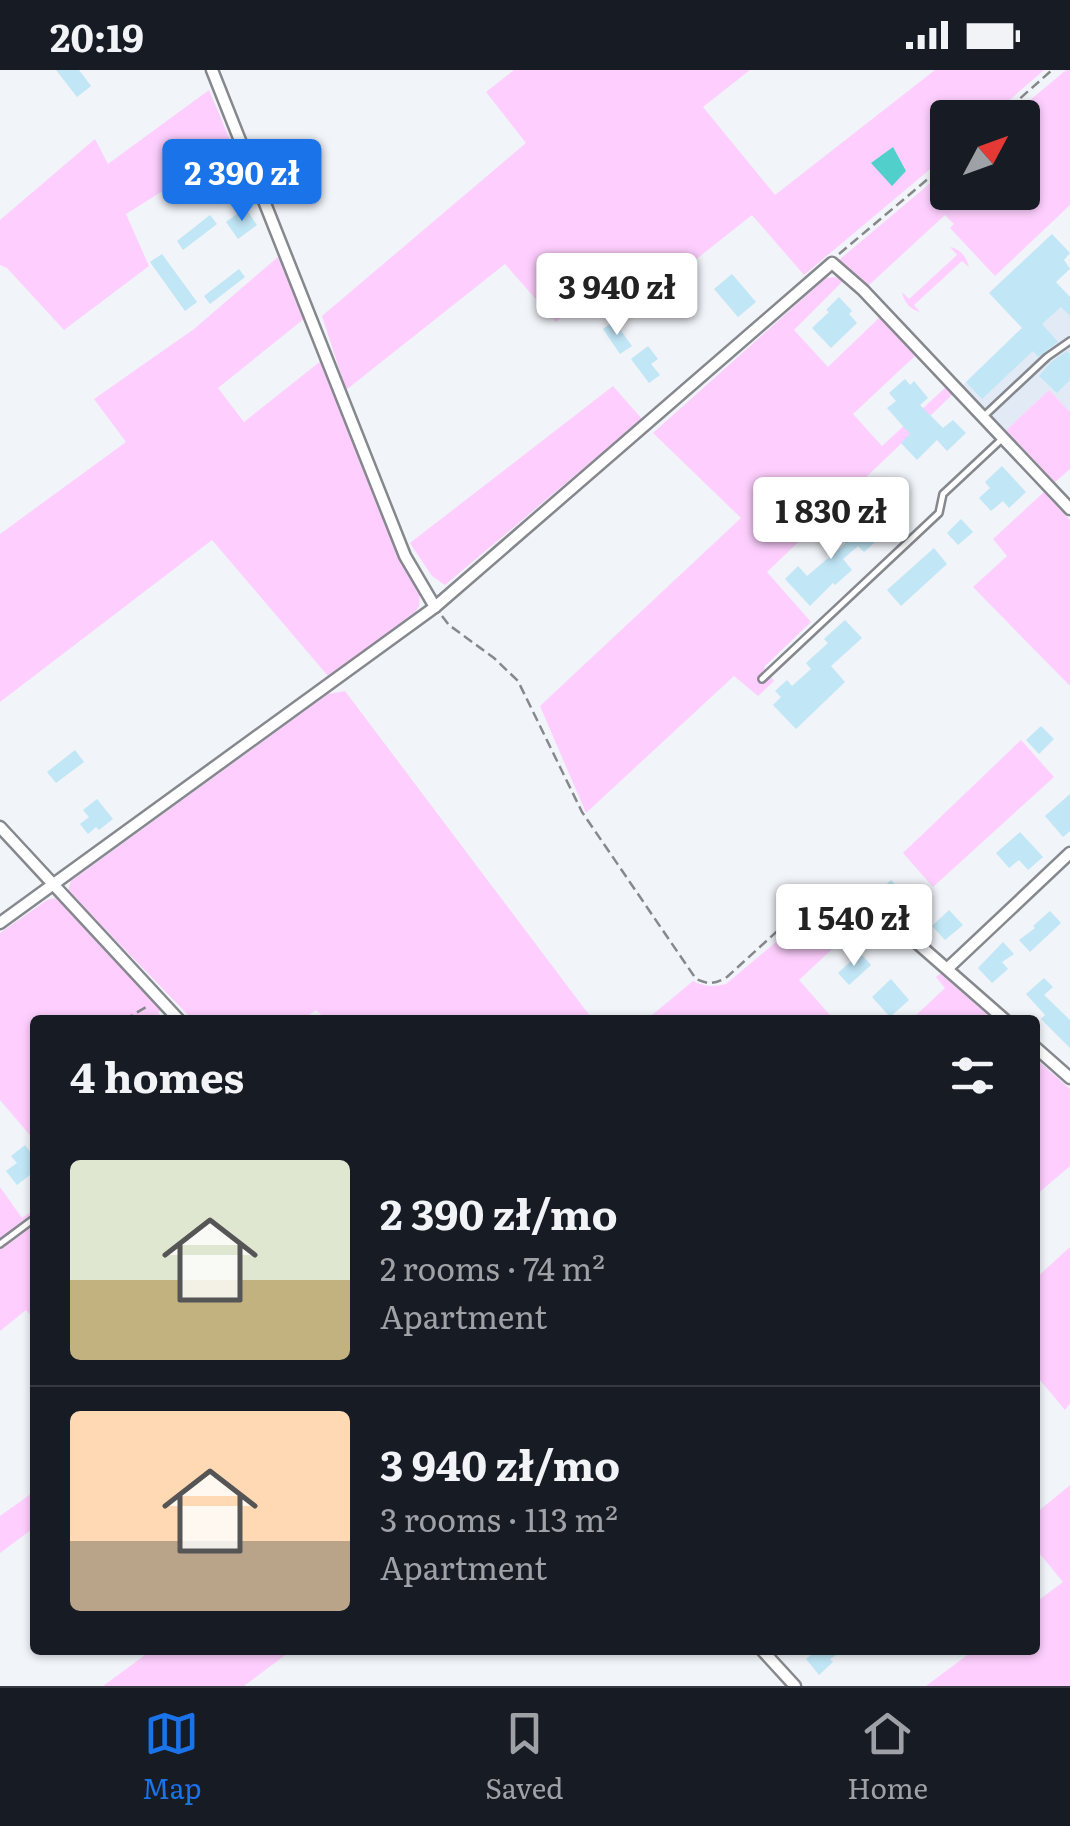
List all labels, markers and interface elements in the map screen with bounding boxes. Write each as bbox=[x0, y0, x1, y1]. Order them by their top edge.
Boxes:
text: 20:19 bbox=[50, 7, 144, 64]
north arrow bbox=[930, 100, 1040, 210]
map controls bbox=[930, 100, 1040, 210]
pin: 2 390 zł bbox=[139, 139, 345, 224]
text: 2 390 zł bbox=[184, 147, 300, 195]
pin: 3 940 zł bbox=[514, 253, 720, 338]
text: 3 940 zł bbox=[558, 261, 676, 309]
pin: 1 830 zł bbox=[728, 477, 934, 562]
text: 1 830 zł bbox=[775, 485, 887, 533]
pin: 1 540 zł bbox=[751, 884, 957, 969]
text: 1 540 zł bbox=[798, 892, 910, 940]
text: 4 homes bbox=[70, 1044, 244, 1106]
icon: filters bbox=[945, 1048, 1000, 1103]
text: 2 390 zł/mo bbox=[380, 1181, 618, 1243]
icon: home bbox=[150, 1200, 270, 1320]
text: 2 rooms · 74 m² bbox=[380, 1243, 605, 1291]
text: Apartment bbox=[380, 1291, 547, 1339]
text: 3 940 zł/mo bbox=[380, 1432, 620, 1494]
icon: home bbox=[150, 1451, 270, 1571]
text: 3 rooms · 113 m² bbox=[380, 1494, 618, 1542]
text: Apartment bbox=[380, 1542, 547, 1590]
tab: Map bbox=[142, 1706, 202, 1808]
tab: Saved bbox=[485, 1706, 563, 1808]
tab: Home bbox=[847, 1706, 928, 1808]

